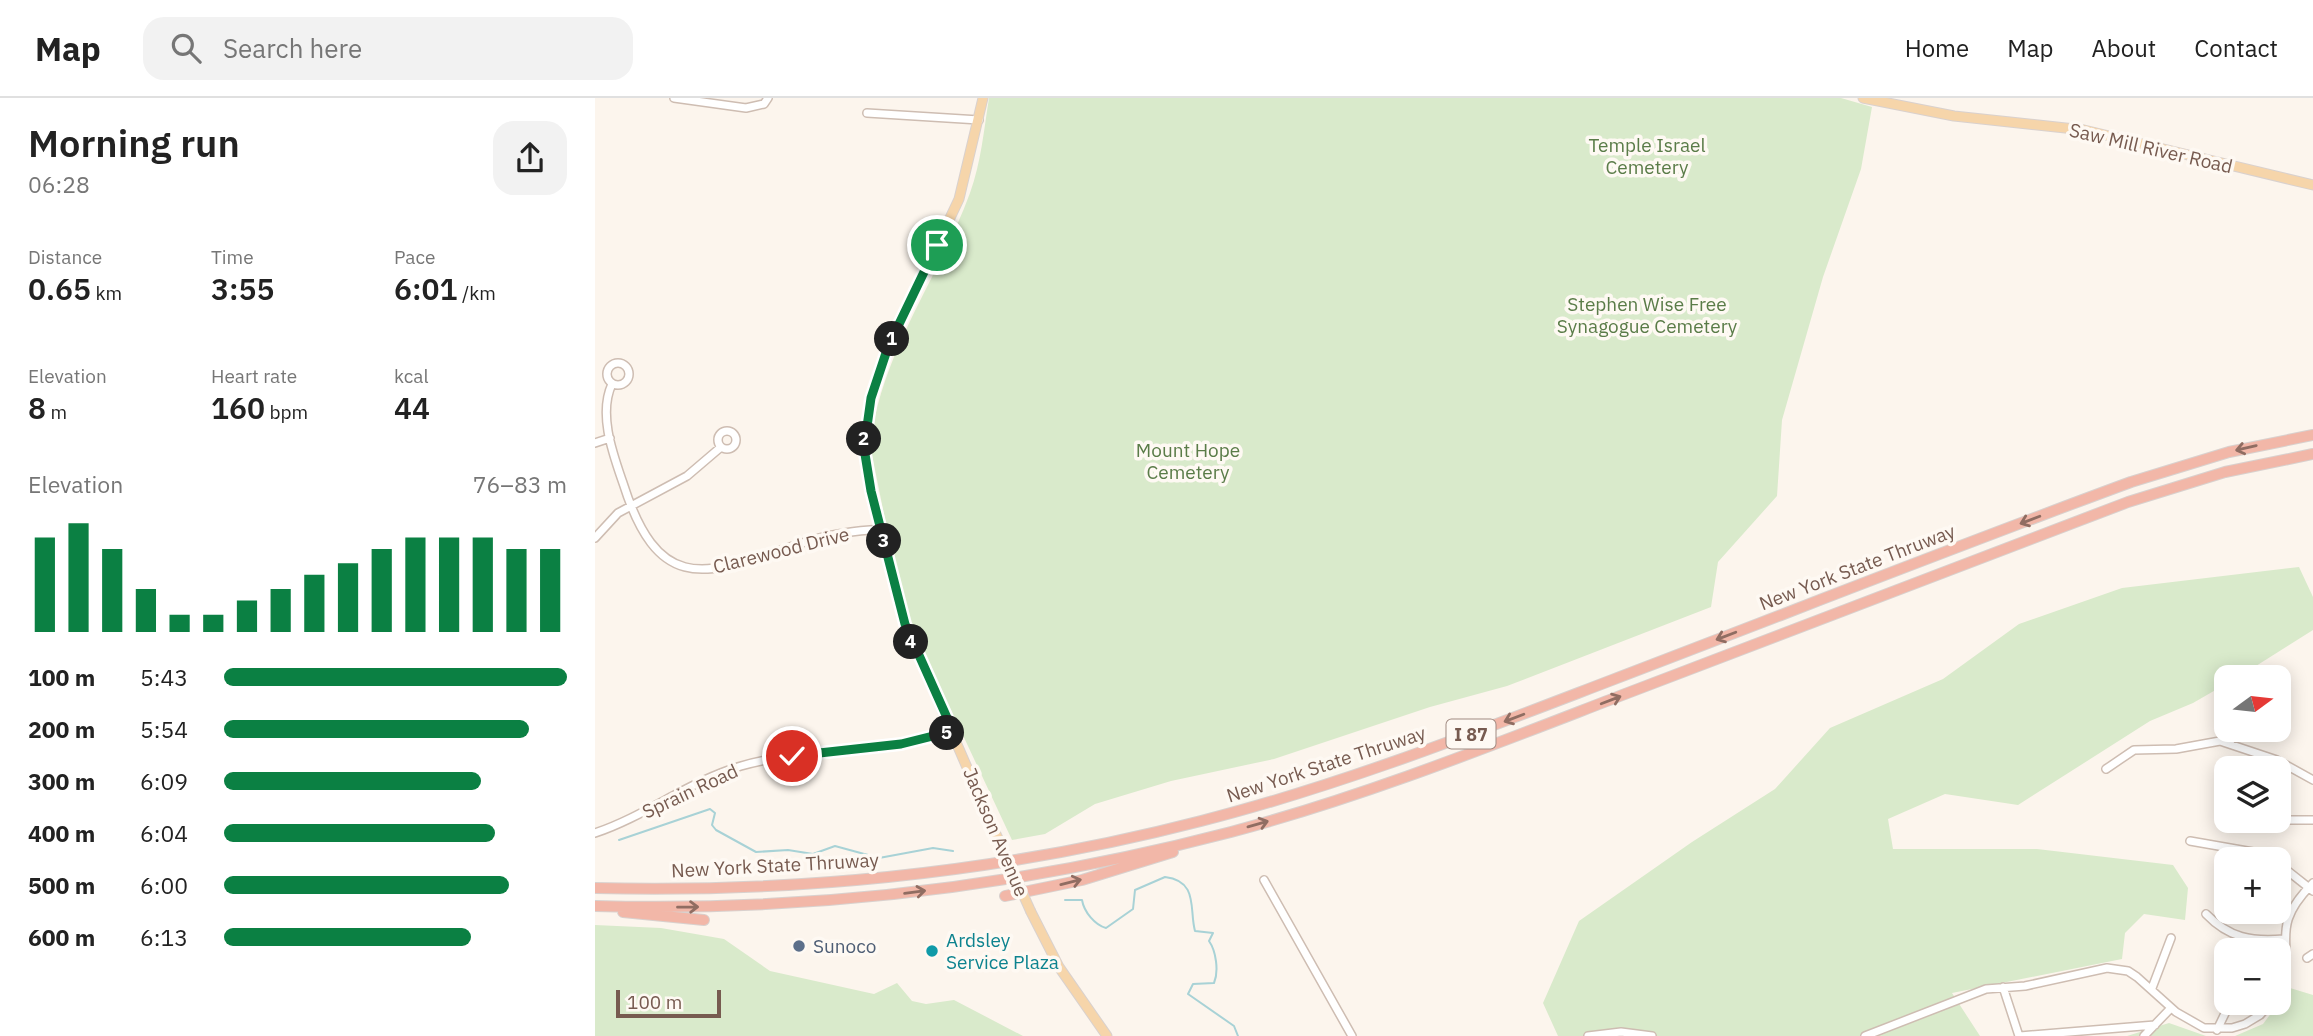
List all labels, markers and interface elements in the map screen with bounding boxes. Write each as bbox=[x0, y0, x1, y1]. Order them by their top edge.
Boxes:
search box bbox=[143, 17, 633, 80]
text: Map bbox=[35, 27, 101, 70]
icon: search bbox=[167, 29, 205, 67]
text: Search here bbox=[223, 31, 362, 65]
text: Home bbox=[1905, 32, 1969, 64]
text: Map bbox=[2007, 32, 2053, 64]
text: About bbox=[2091, 32, 2156, 64]
text: Contact bbox=[2194, 32, 2278, 64]
text: Morning run bbox=[28, 118, 240, 167]
street label: Saw Mill River Road bbox=[2067, 118, 2235, 178]
button: share bbox=[493, 121, 567, 195]
park label: Temple Israel Cemetery bbox=[1588, 133, 1706, 179]
text: 06:28 bbox=[28, 169, 90, 199]
pin bbox=[907, 215, 967, 275]
icon: arrive bbox=[918, 226, 956, 264]
text: Distance bbox=[28, 245, 102, 269]
text: Time bbox=[211, 245, 254, 269]
text: Pace bbox=[394, 245, 435, 269]
text: 0.65 bbox=[28, 269, 91, 308]
text: 3:55 bbox=[211, 269, 275, 308]
text: 6:01 bbox=[394, 269, 458, 308]
text: km bbox=[91, 281, 122, 305]
text: /km bbox=[458, 281, 496, 305]
park label: Stephen Wise Free Synagogue Cemetery bbox=[1557, 292, 1738, 338]
pin: 1 bbox=[875, 322, 909, 356]
text: 1 bbox=[886, 326, 897, 350]
text: Elevation bbox=[28, 364, 107, 388]
text: Heart rate bbox=[211, 364, 297, 388]
text: kcal bbox=[394, 364, 429, 388]
text: 8 bbox=[28, 388, 46, 427]
text: 160 bbox=[211, 388, 265, 427]
text: 44 bbox=[394, 388, 430, 427]
text: m bbox=[46, 400, 67, 424]
text: bpm bbox=[265, 400, 308, 424]
pin: 2 bbox=[847, 422, 881, 456]
text: 2 bbox=[858, 426, 869, 450]
park label: Mount Hope Cemetery bbox=[1136, 438, 1240, 484]
one-way arrow bbox=[2235, 442, 2258, 456]
text: Elevation bbox=[28, 469, 123, 499]
text: 76–83 m bbox=[473, 469, 567, 499]
one-way arrow bbox=[2020, 514, 2042, 527]
street label: New York State Thruway bbox=[1756, 518, 1959, 615]
street label: Clarewood Drive bbox=[710, 521, 852, 579]
pin: 3 bbox=[867, 524, 901, 558]
text: 3 bbox=[878, 528, 889, 552]
pin: 4 bbox=[893, 624, 929, 660]
text: 4 bbox=[905, 629, 916, 653]
one-way arrow bbox=[1716, 631, 1738, 643]
text: 100 m bbox=[28, 662, 95, 692]
text: 5:43 bbox=[140, 662, 188, 692]
north arrow bbox=[2214, 665, 2291, 742]
map controls bbox=[2214, 665, 2291, 1015]
one-way arrow bbox=[1599, 692, 1621, 705]
one-way arrow bbox=[1503, 712, 1525, 725]
text: 200 m bbox=[28, 714, 95, 744]
text: 5:54 bbox=[140, 714, 188, 744]
pin: 5 bbox=[929, 716, 965, 750]
text: 5 bbox=[941, 720, 952, 744]
street label: New York State Thruway bbox=[1223, 720, 1429, 808]
road number: I 87 bbox=[1447, 720, 1495, 748]
pin bbox=[762, 726, 822, 786]
icon: check bbox=[773, 737, 811, 775]
button: layers bbox=[2214, 756, 2291, 833]
street label: Sprain Road bbox=[638, 758, 742, 824]
street label: Jackson Avenue bbox=[958, 764, 1034, 900]
text: 300 m bbox=[28, 766, 95, 796]
text: 6:09 bbox=[140, 766, 188, 796]
one-way arrow bbox=[1247, 817, 1269, 830]
text: 400 m bbox=[28, 818, 95, 848]
text: 6:04 bbox=[140, 818, 188, 848]
button: + bbox=[2214, 847, 2291, 924]
street label: New York State Thruway bbox=[671, 848, 880, 882]
text: 500 m bbox=[28, 870, 95, 900]
text: 6:00 bbox=[140, 870, 188, 900]
one-way arrow bbox=[1059, 875, 1082, 888]
one-way arrow bbox=[903, 885, 925, 898]
one-way arrow bbox=[676, 900, 699, 913]
text: 600 m bbox=[28, 922, 95, 952]
text: 6:13 bbox=[140, 922, 188, 952]
place label: Ardsley Service Plaza bbox=[946, 928, 1059, 974]
place label: Sunoco bbox=[813, 934, 876, 958]
marker: Sunoco bbox=[791, 938, 807, 954]
button: − bbox=[2214, 938, 2291, 1015]
marker: Ardsley Service Plaza bbox=[924, 943, 940, 959]
scale bar bbox=[616, 987, 721, 1019]
text: 100 m bbox=[627, 990, 682, 1014]

